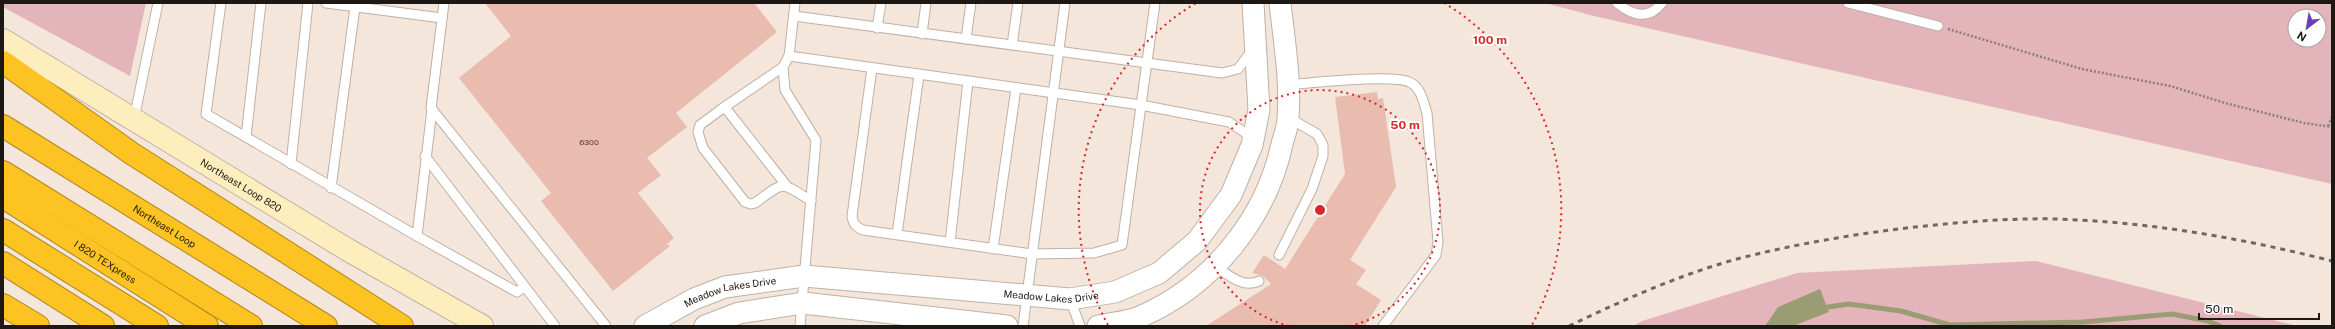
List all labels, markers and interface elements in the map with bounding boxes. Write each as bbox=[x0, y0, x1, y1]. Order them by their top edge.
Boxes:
north arrow bbox=[2287, 8, 2327, 48]
text: N bbox=[2295, 29, 2309, 44]
text: 100 m bbox=[1473, 33, 1507, 47]
text: 50 m bbox=[1390, 118, 1420, 132]
house number: 6300 bbox=[579, 137, 599, 147]
street label: Northeast Loop 820 bbox=[199, 156, 284, 214]
street label: Northeast Loop bbox=[131, 202, 198, 250]
centre of rings bbox=[1313, 203, 1327, 217]
street label: I 820 TEXpress bbox=[72, 238, 139, 286]
street label: Meadow Lakes Drive bbox=[682, 274, 777, 309]
street label: Meadow Lakes Drive bbox=[1003, 287, 1100, 305]
scale bar bbox=[2199, 295, 2319, 321]
text: 50 m bbox=[2205, 302, 2233, 316]

